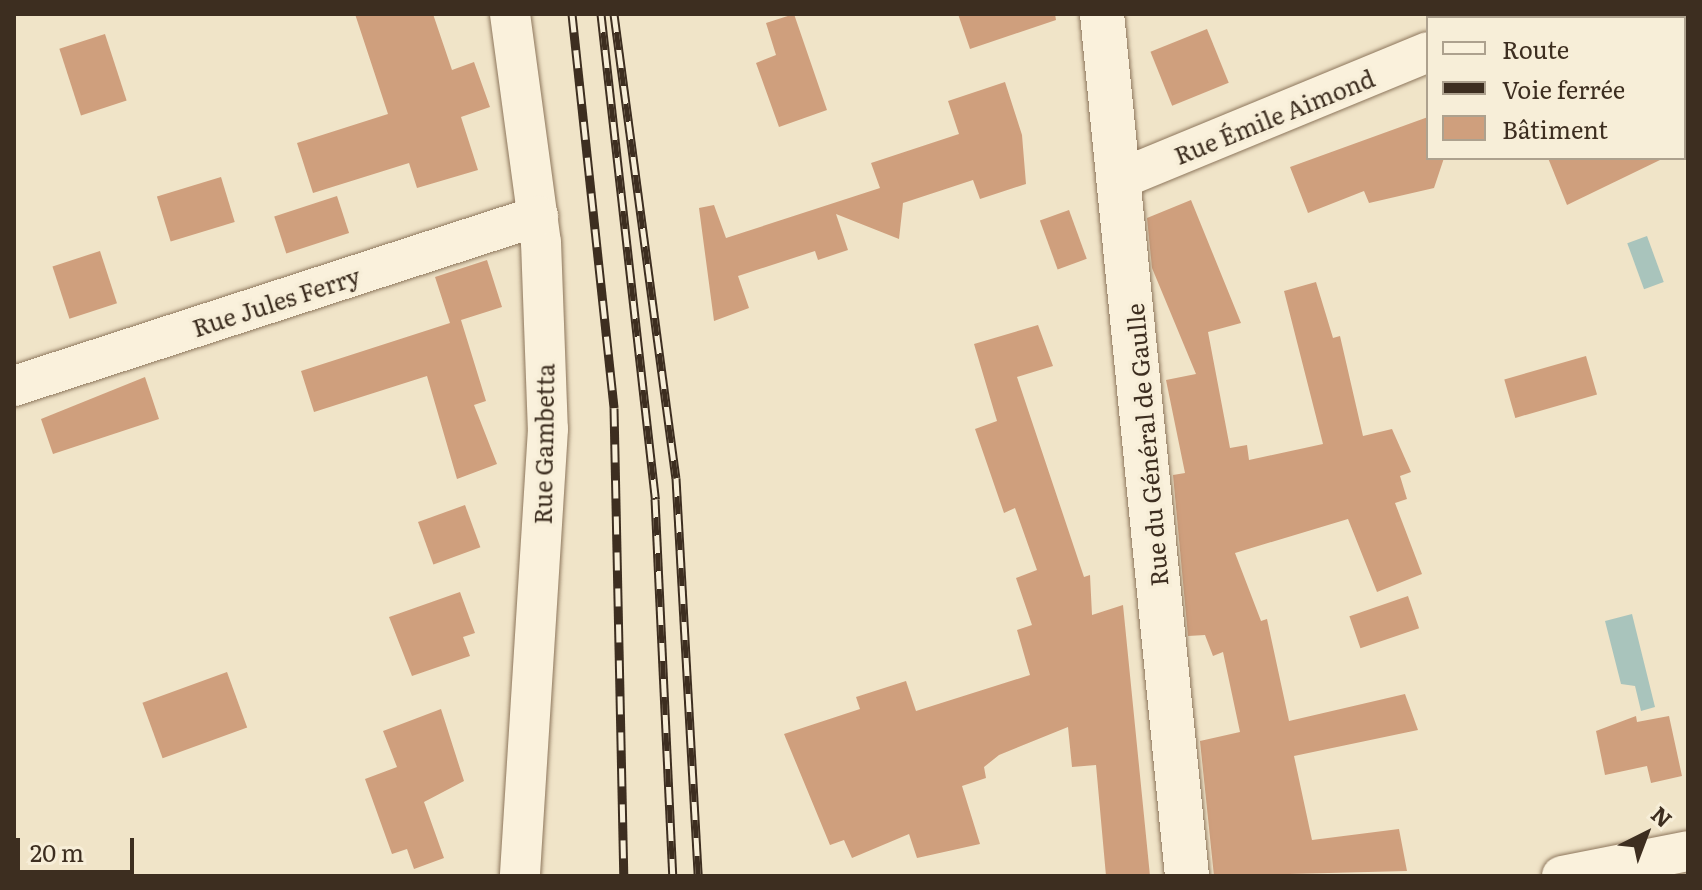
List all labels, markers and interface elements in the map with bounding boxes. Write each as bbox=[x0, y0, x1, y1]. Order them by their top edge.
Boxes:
legend bbox=[1426, 16, 1686, 160]
text: Route bbox=[1502, 31, 1569, 66]
street label: Rue Émile Aimond bbox=[1170, 63, 1378, 169]
text: Voie ferrée bbox=[1502, 71, 1625, 106]
text: Bâtiment bbox=[1502, 111, 1608, 146]
street label: Rue Jules Ferry bbox=[188, 260, 364, 342]
street label: Rue du Général de Gaulle bbox=[1119, 302, 1173, 588]
street label: Rue Gambetta bbox=[527, 363, 559, 525]
north arrow bbox=[1606, 794, 1686, 874]
text: N bbox=[1644, 797, 1680, 834]
scale bar bbox=[20, 822, 138, 872]
text: 20 m bbox=[30, 834, 84, 869]

